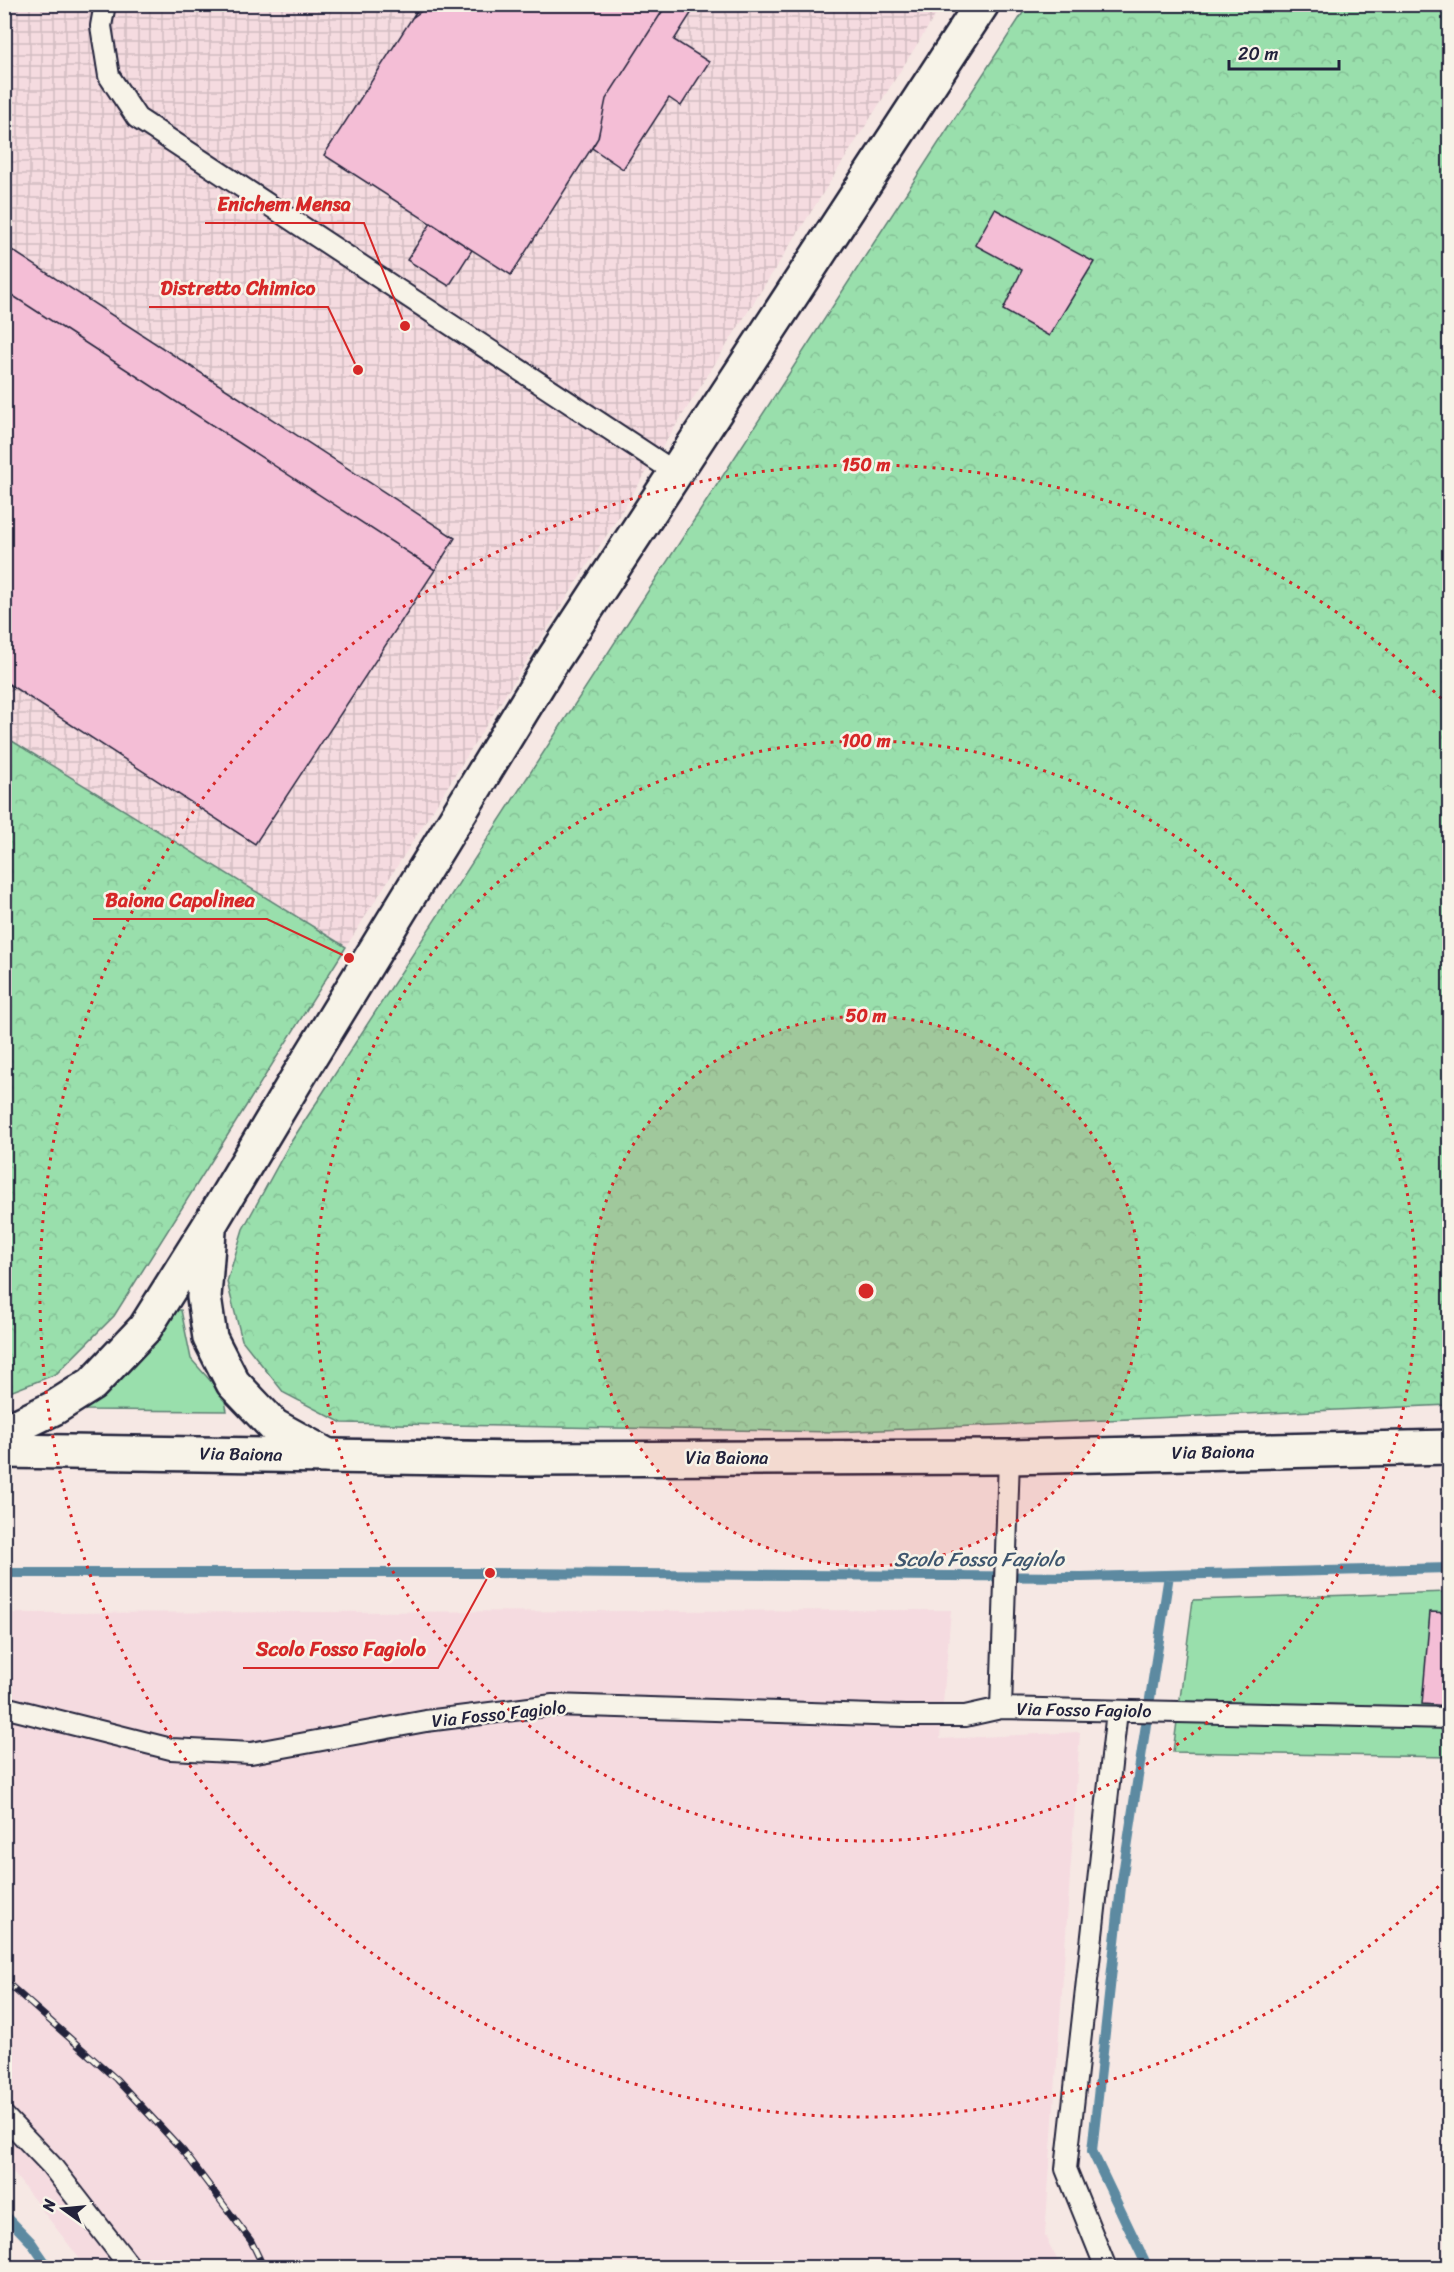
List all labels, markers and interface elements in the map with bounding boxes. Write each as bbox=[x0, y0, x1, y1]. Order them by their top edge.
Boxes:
scale bar bbox=[1229, 33, 1338, 71]
text: 20 m bbox=[1238, 38, 1278, 70]
callout: Enichem Mensa bbox=[205, 185, 364, 223]
text: Enichem Mensa bbox=[217, 187, 351, 222]
callout: Distretto Chimico bbox=[149, 269, 328, 307]
text: Distretto Chimico bbox=[161, 271, 315, 306]
text: 150 m bbox=[842, 449, 890, 481]
text: 100 m bbox=[842, 725, 891, 757]
callout: Baiona Capolinea bbox=[93, 881, 267, 919]
text: Baiona Capolinea bbox=[105, 883, 256, 918]
text: 50 m bbox=[846, 1000, 887, 1032]
centre of rings bbox=[856, 1281, 876, 1301]
street label: Via Baiona bbox=[1171, 1435, 1255, 1469]
street label: Via Baiona bbox=[199, 1437, 283, 1471]
street label: Via Baiona bbox=[686, 1442, 768, 1474]
water label: Scolo Fosso Fagiolo bbox=[894, 1542, 1066, 1577]
callout: Scolo Fosso Fagiolo bbox=[243, 1630, 438, 1668]
text: Scolo Fosso Fagiolo bbox=[255, 1632, 427, 1667]
street label: Via Fosso Fagiolo bbox=[430, 1691, 568, 1737]
street label: Via Fosso Fagiolo bbox=[1016, 1693, 1152, 1727]
north arrow bbox=[33, 2179, 93, 2239]
text: N bbox=[33, 2195, 65, 2215]

